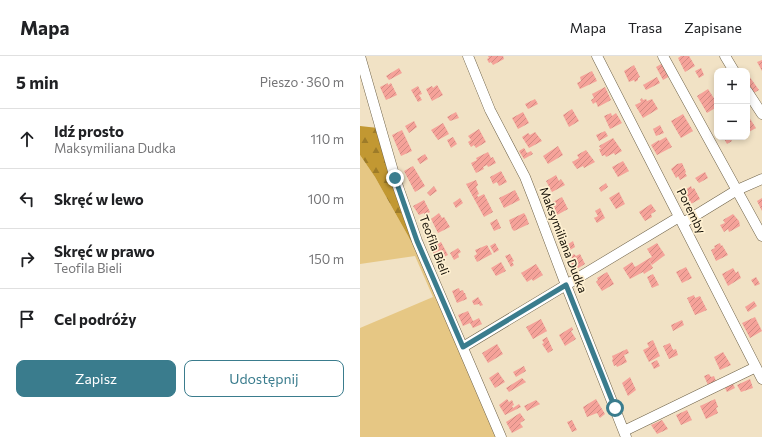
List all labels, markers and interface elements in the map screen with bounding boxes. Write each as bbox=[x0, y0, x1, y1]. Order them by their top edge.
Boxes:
text: Mapa bbox=[20, 16, 69, 39]
text: Mapa bbox=[570, 19, 606, 36]
text: Trasa bbox=[628, 19, 662, 36]
text: Zapisane bbox=[684, 19, 742, 36]
map controls bbox=[714, 68, 750, 140]
button: + bbox=[714, 68, 750, 104]
text: 5 min bbox=[16, 72, 59, 93]
text: Pieszo · 360 m bbox=[260, 74, 344, 90]
button: − bbox=[714, 104, 750, 140]
text: Idź prosto bbox=[54, 122, 124, 140]
icon: ahead bbox=[16, 128, 38, 150]
text: 110 m bbox=[311, 131, 344, 147]
text: Maksymiliana Dudka bbox=[54, 140, 176, 156]
route end bbox=[386, 169, 404, 187]
street label: Maksymiliana Dudka bbox=[537, 185, 591, 295]
street label: Poremby bbox=[675, 186, 709, 236]
icon: left bbox=[16, 188, 38, 210]
text: Skręć w lewo bbox=[54, 190, 144, 208]
text: 100 m bbox=[308, 191, 344, 207]
street label: Teofila Bieli bbox=[417, 213, 453, 277]
text: Skręć w prawo bbox=[54, 242, 155, 260]
icon: right bbox=[16, 248, 38, 270]
text: 150 m bbox=[309, 251, 344, 267]
text: Teofila Bieli bbox=[54, 260, 122, 276]
icon: arrive bbox=[16, 308, 38, 330]
text: Cel podróży bbox=[54, 310, 137, 328]
button: Zapisz bbox=[16, 360, 176, 397]
button: Udostępnij bbox=[184, 360, 344, 397]
route start bbox=[606, 399, 624, 417]

